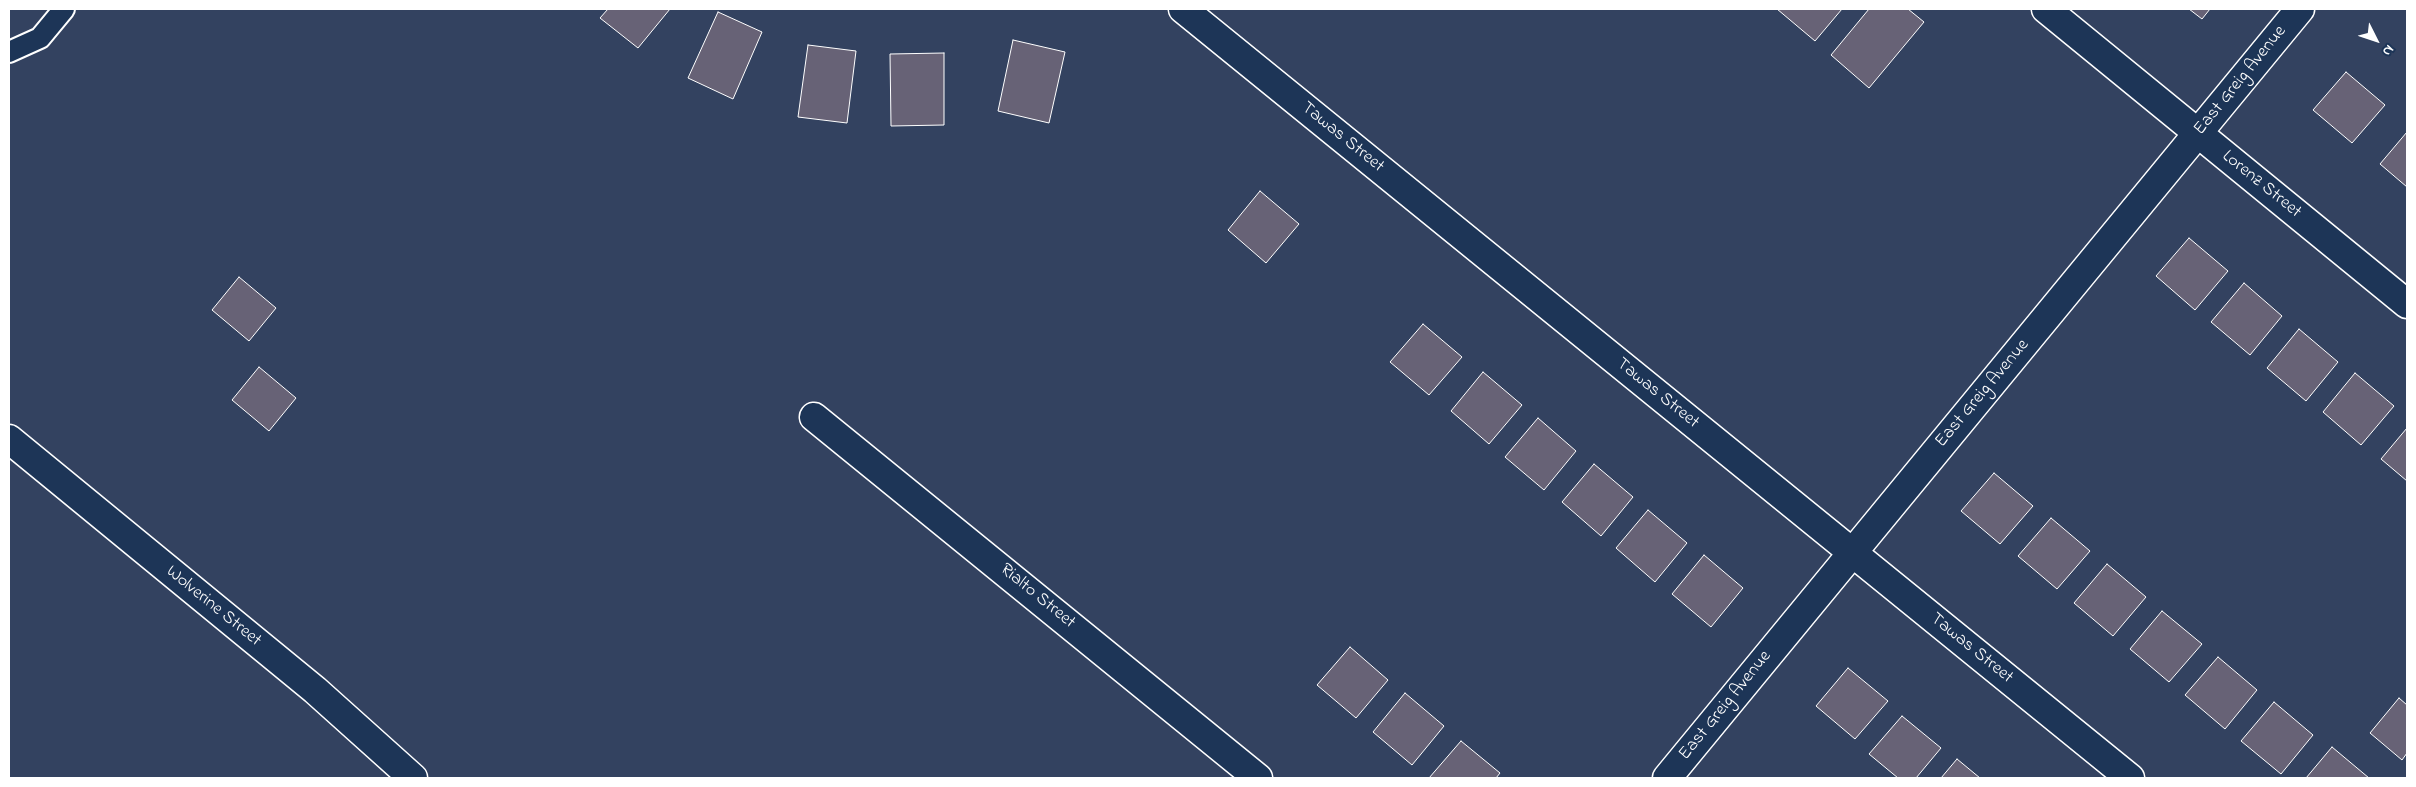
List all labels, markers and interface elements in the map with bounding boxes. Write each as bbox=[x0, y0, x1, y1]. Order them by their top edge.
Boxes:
north arrow bbox=[2351, 15, 2401, 65]
street label: East Greig Avenue bbox=[2190, 22, 2292, 140]
text: N bbox=[2377, 40, 2399, 61]
street label: Tawas Street bbox=[1296, 98, 1388, 178]
street label: Lorenz Street bbox=[2217, 146, 2305, 224]
street label: East Greig Avenue bbox=[1931, 335, 2035, 453]
street label: Tawas Street bbox=[1611, 354, 1703, 434]
street label: Rialto Street bbox=[995, 560, 1079, 634]
street label: Wolverine Street bbox=[161, 562, 265, 652]
street label: Tawas Street bbox=[1925, 609, 2017, 689]
street label: East Greig Avenue bbox=[1675, 647, 1777, 765]

